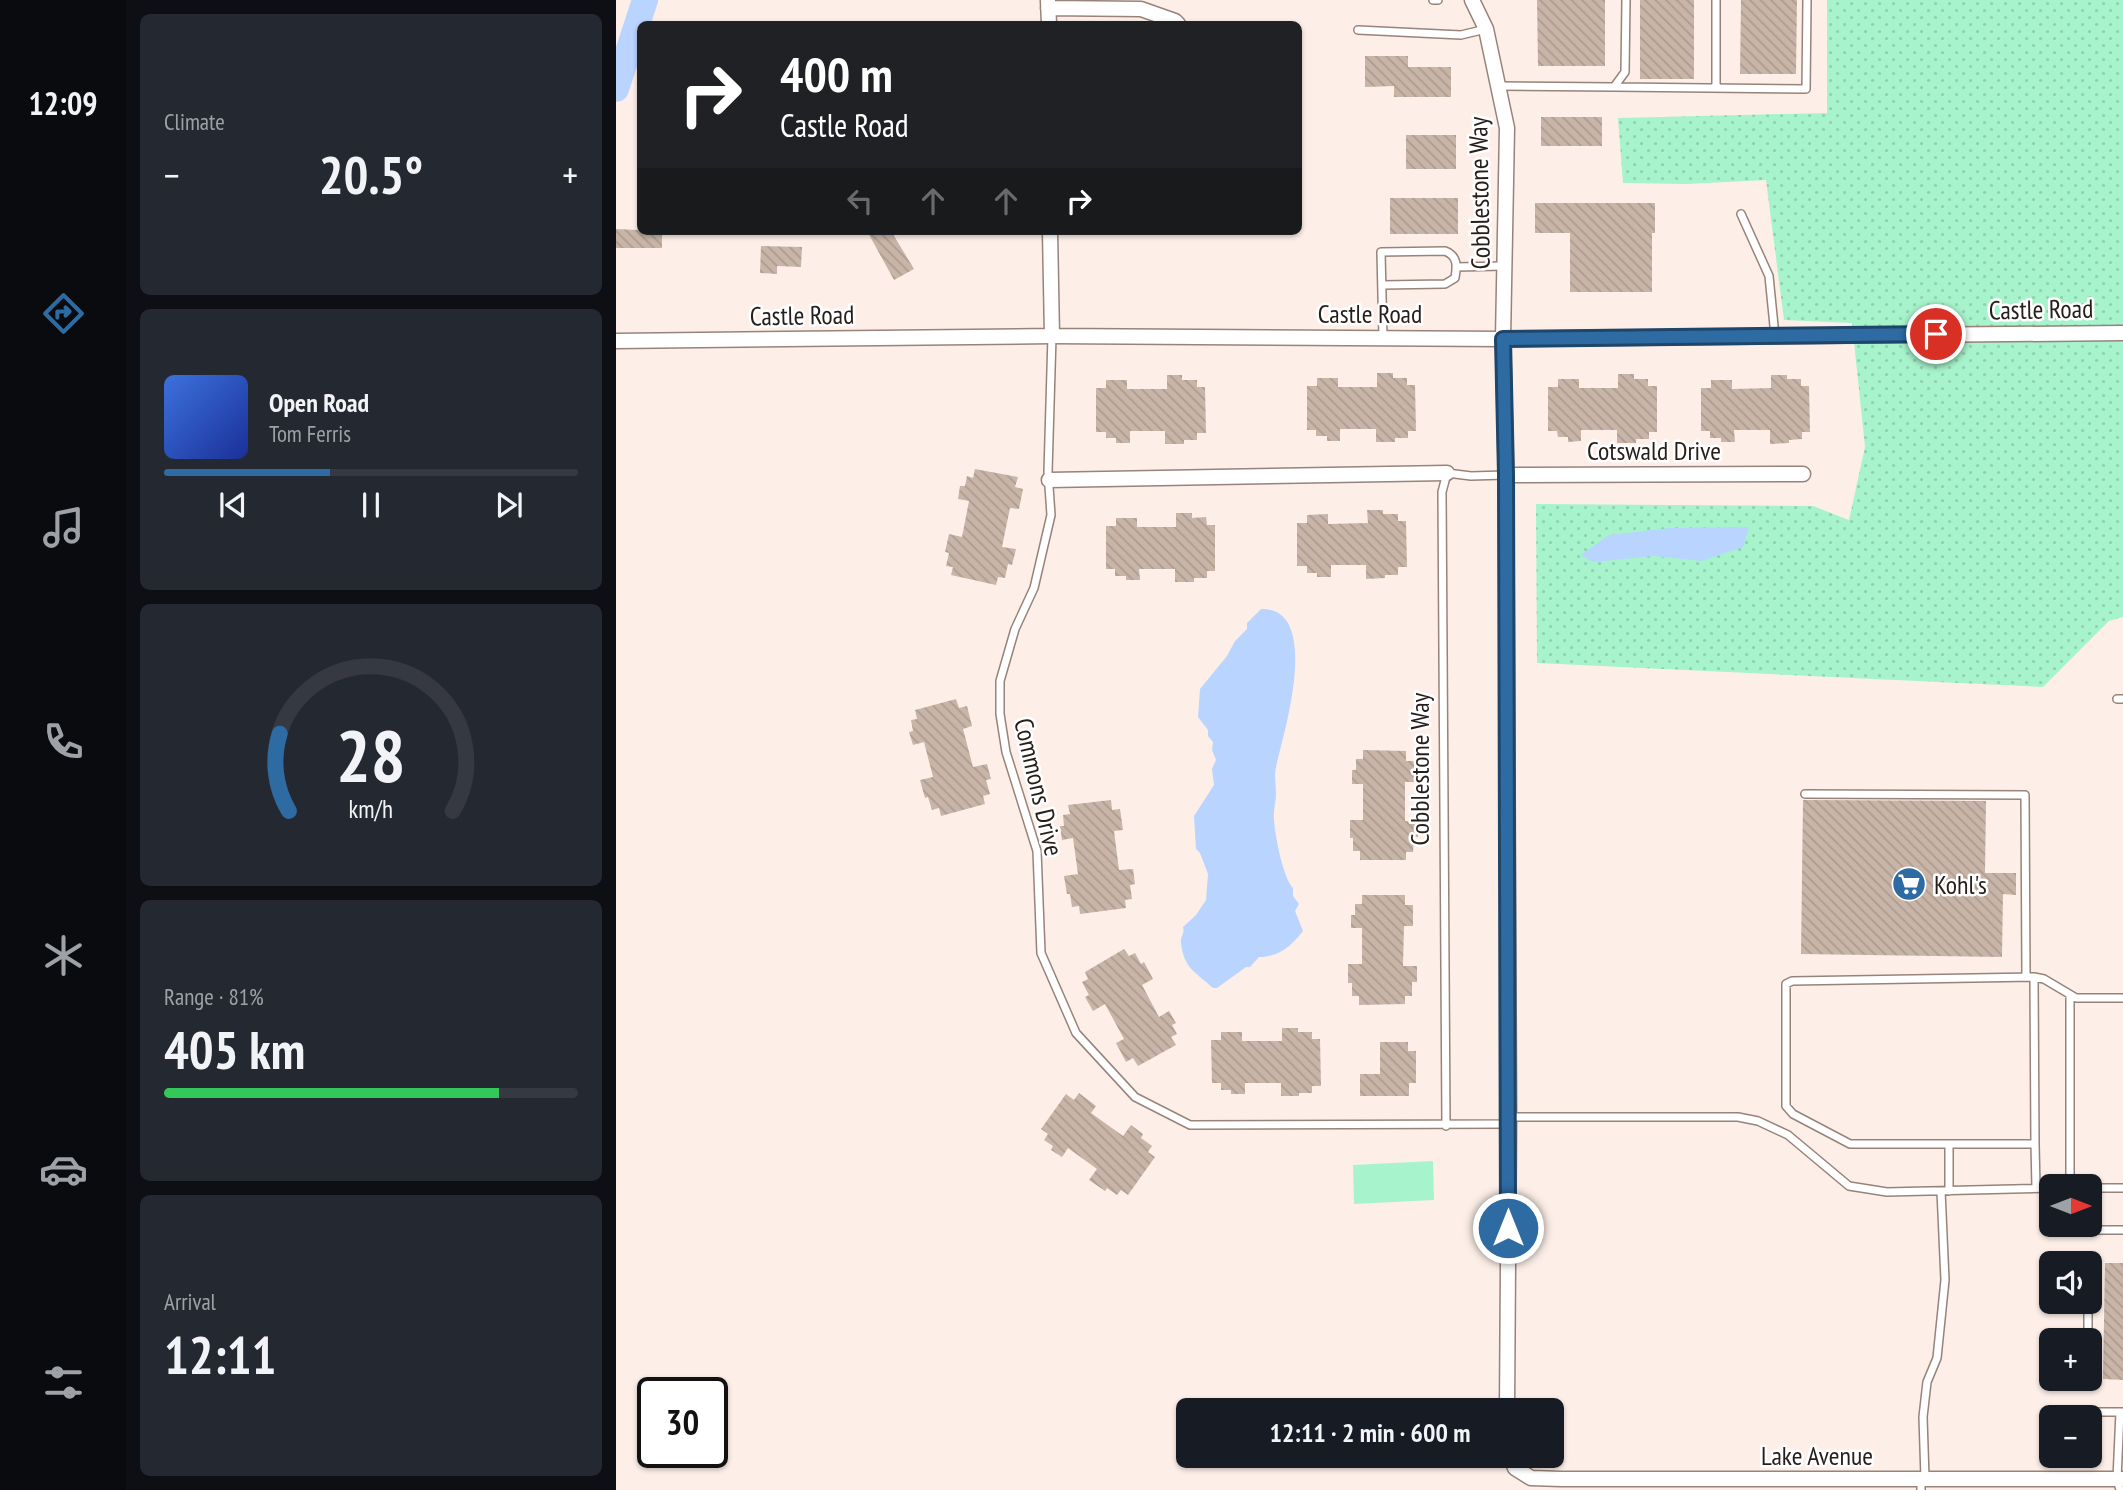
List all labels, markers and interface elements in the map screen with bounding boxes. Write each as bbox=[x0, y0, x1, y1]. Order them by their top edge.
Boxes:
text: 400 m bbox=[780, 42, 893, 106]
icon: right bbox=[665, 49, 756, 140]
text: 12:09 bbox=[28, 82, 98, 124]
text: Castle Road bbox=[780, 104, 909, 146]
text: Climate bbox=[164, 107, 225, 136]
street label: Cobblestone Way bbox=[1461, 116, 1497, 270]
text: 20.5° bbox=[319, 141, 423, 208]
text: − bbox=[164, 150, 180, 199]
text: + bbox=[562, 150, 578, 199]
icon: left bbox=[841, 182, 879, 220]
icon: ahead bbox=[914, 182, 952, 220]
icon: ahead bbox=[987, 182, 1025, 220]
icon: right bbox=[1060, 182, 1098, 220]
icon: directions bbox=[39, 289, 88, 338]
street label: Castle Road bbox=[1988, 292, 2094, 326]
street label: Castle Road bbox=[1318, 297, 1422, 330]
street label: Castle Road bbox=[749, 298, 855, 332]
pin bbox=[1906, 304, 1966, 364]
icon: arrive bbox=[1917, 315, 1955, 353]
text: Open Road bbox=[269, 386, 369, 419]
text: Tom Ferris bbox=[269, 419, 351, 448]
street label: Cotswald Drive bbox=[1587, 434, 1721, 467]
icon: previous bbox=[214, 486, 252, 524]
icon: pause bbox=[352, 486, 390, 524]
icon: next bbox=[490, 486, 528, 524]
icon: music bbox=[39, 503, 88, 552]
street label: Cobblestone Way bbox=[1403, 692, 1436, 845]
text: 28 bbox=[336, 707, 406, 801]
street label: Commons Drive bbox=[1007, 715, 1071, 859]
icon: phone bbox=[39, 717, 88, 766]
text: km/h bbox=[349, 793, 393, 825]
supermarket icon: Kohl's bbox=[1890, 865, 1928, 903]
place label: Kohl's bbox=[1934, 868, 1987, 901]
icon: climate bbox=[39, 931, 88, 980]
text: Range · 81% bbox=[164, 982, 264, 1011]
text: 405 km bbox=[164, 1016, 305, 1083]
icon: car bbox=[39, 1145, 88, 1194]
north arrow bbox=[2039, 1174, 2102, 1237]
map controls bbox=[2039, 1174, 2102, 1468]
position arrow bbox=[1471, 1191, 1545, 1265]
button: sound bbox=[2039, 1251, 2102, 1314]
text: Arrival bbox=[164, 1287, 216, 1316]
text: 12:11 bbox=[164, 1321, 276, 1388]
button: + bbox=[2039, 1328, 2102, 1391]
icon: filters bbox=[39, 1358, 88, 1407]
speed limit sign: 30 bbox=[637, 1377, 728, 1468]
button: − bbox=[2039, 1405, 2102, 1468]
text: 12:11 · 2 min · 600 m bbox=[1270, 1416, 1470, 1449]
street label: Lake Avenue bbox=[1761, 1439, 1873, 1472]

